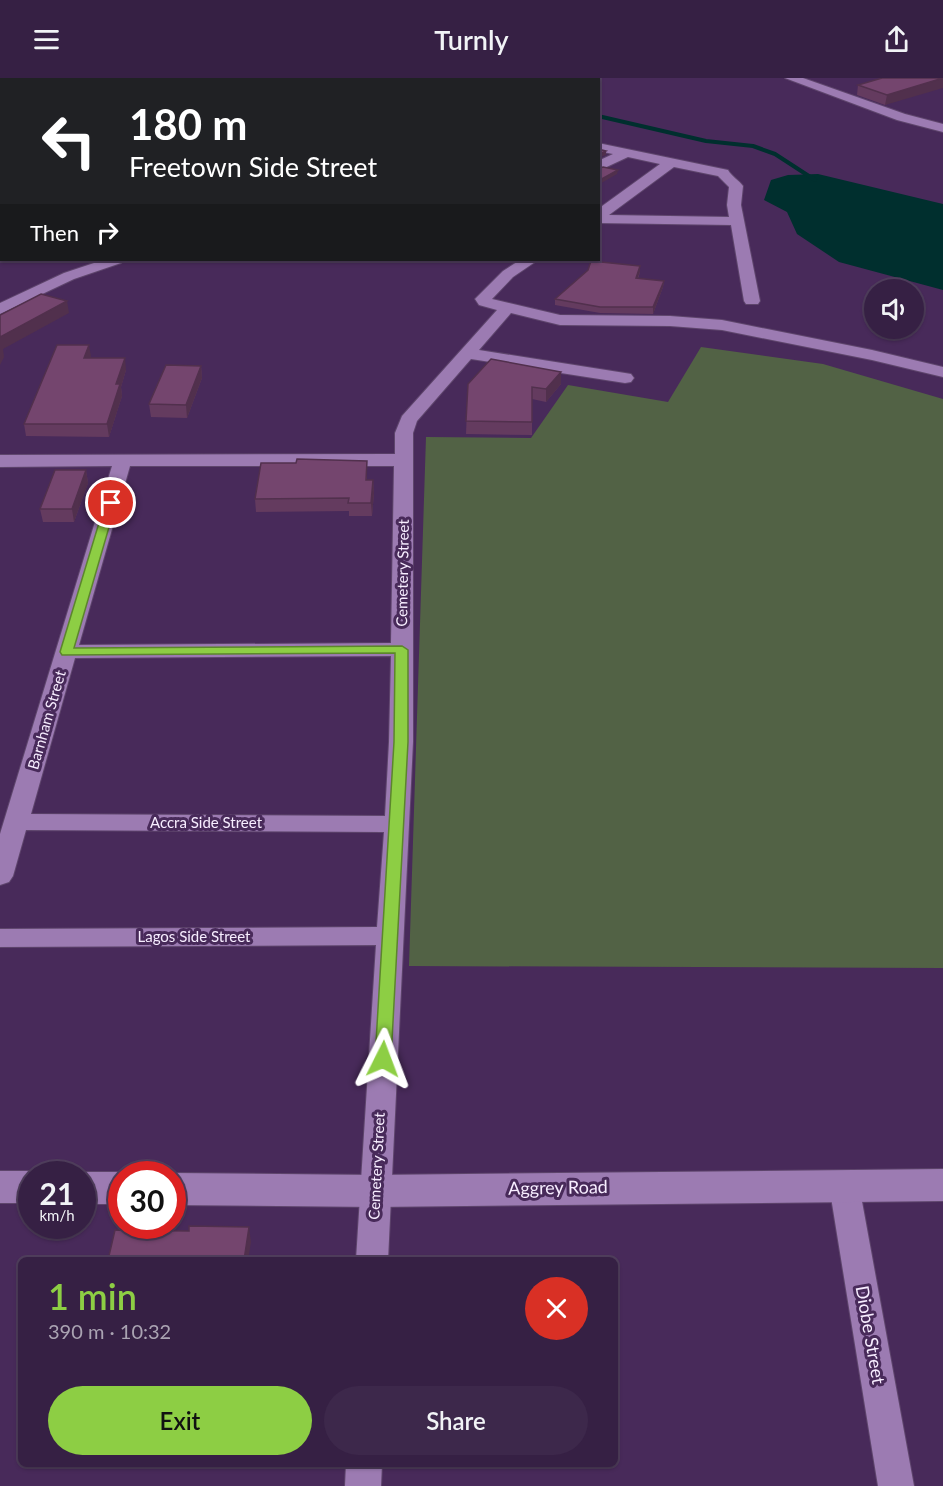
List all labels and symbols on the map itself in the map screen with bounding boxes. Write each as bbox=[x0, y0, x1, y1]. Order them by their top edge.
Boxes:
pin bbox=[85, 477, 136, 528]
street label: Cemetery Street bbox=[392, 519, 412, 627]
street label: Barnham Street bbox=[23, 667, 69, 771]
street label: Accra Side Street bbox=[150, 813, 263, 831]
street label: Lagos Side Street bbox=[137, 927, 251, 945]
position arrow bbox=[351, 1027, 415, 1091]
street label: Cemetery Street bbox=[364, 1111, 388, 1220]
speed limit sign: 30 bbox=[108, 1161, 186, 1239]
street label: Aggrey Road bbox=[508, 1175, 608, 1199]
street label: Diobe Street bbox=[852, 1284, 891, 1386]

